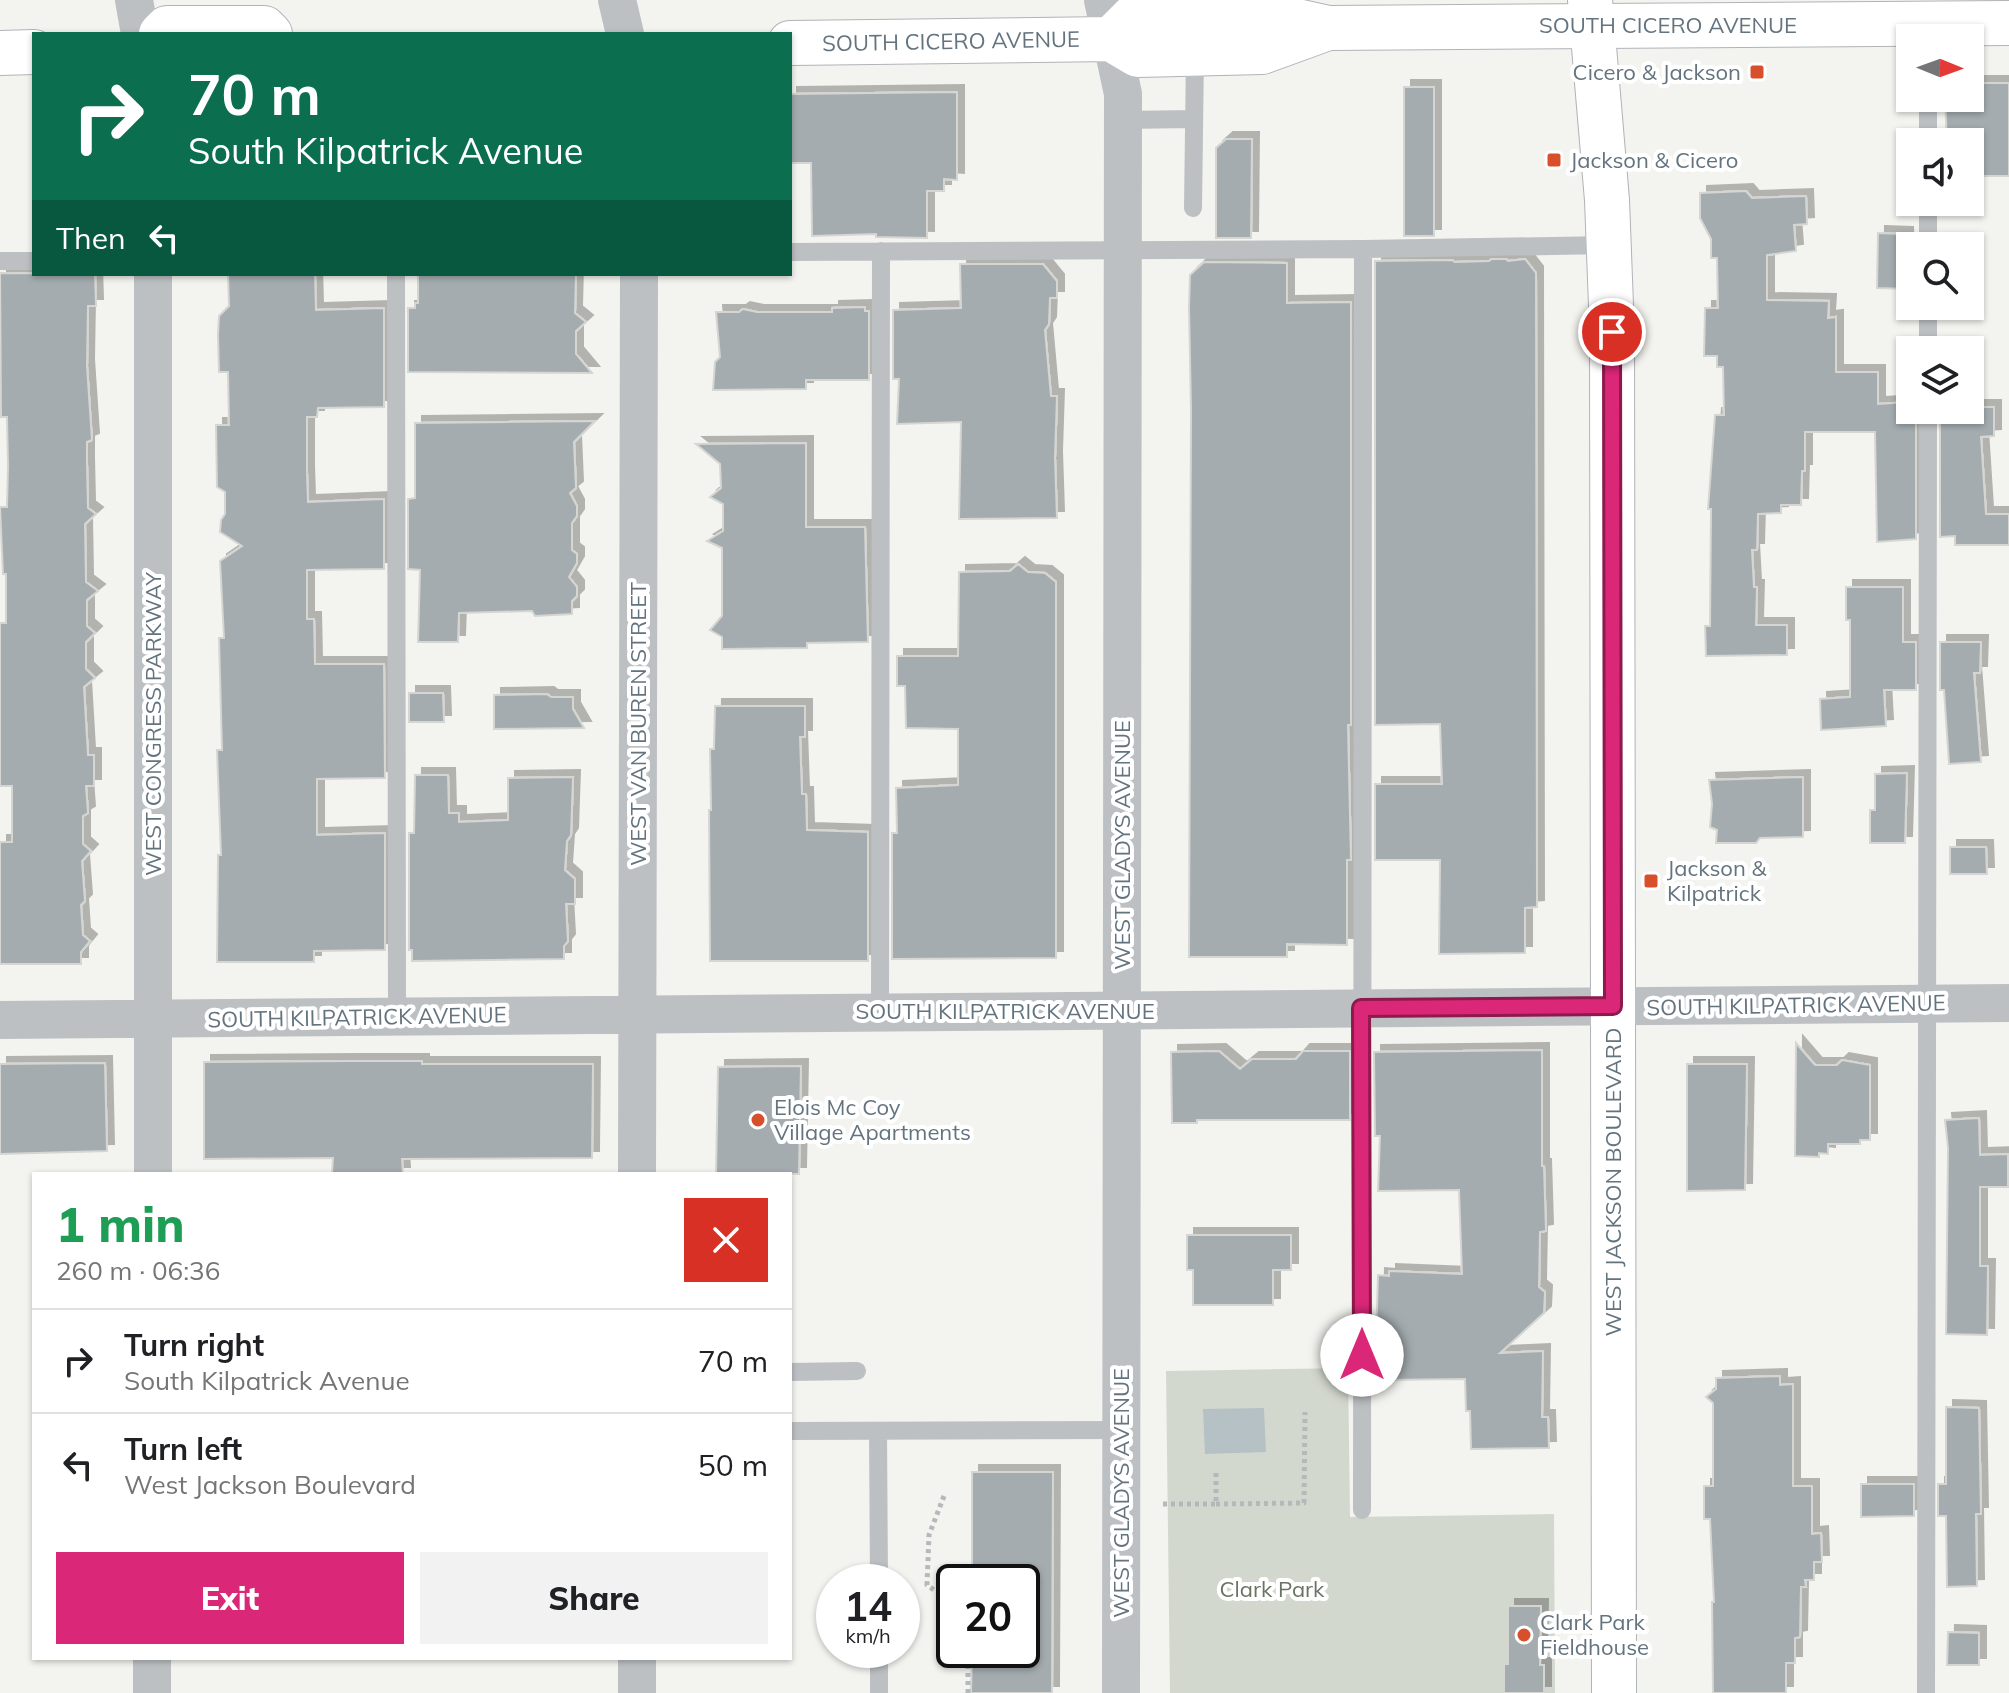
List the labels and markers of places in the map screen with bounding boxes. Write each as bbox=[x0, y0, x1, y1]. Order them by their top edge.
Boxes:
place label: Cicero & Jackson bbox=[1573, 58, 1741, 86]
marker: Cicero & Jackson bbox=[1748, 63, 1766, 81]
place label: Jackson & Cicero bbox=[1570, 146, 1738, 174]
marker: Jackson & Cicero bbox=[1545, 151, 1563, 169]
pin bbox=[1578, 298, 1646, 366]
place label: Jackson & Kilpatrick bbox=[1667, 854, 1768, 907]
marker: Jackson & Kilpatrick bbox=[1642, 872, 1660, 890]
place label: Elois Mc Coy Village Apartments bbox=[774, 1093, 971, 1146]
marker: Elois Mc Coy Village Apartments bbox=[749, 1111, 767, 1129]
place label: Clark Park Fieldhouse bbox=[1540, 1608, 1649, 1661]
marker: Clark Park Fieldhouse bbox=[1515, 1626, 1533, 1644]

